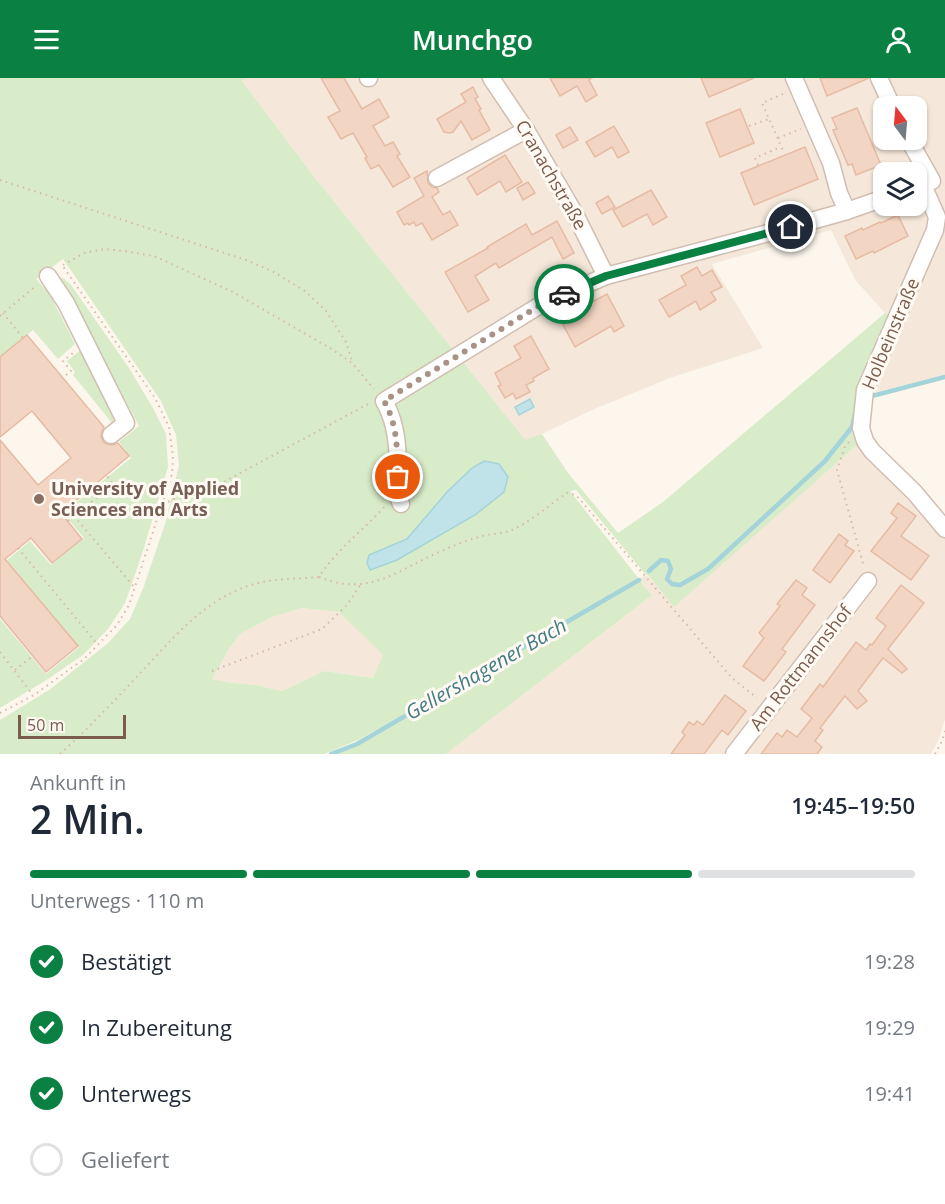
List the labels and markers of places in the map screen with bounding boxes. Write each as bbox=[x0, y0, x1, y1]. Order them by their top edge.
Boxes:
pin bbox=[765, 201, 816, 252]
pin bbox=[372, 451, 423, 502]
place label: University of Applied Sciences and Arts bbox=[51, 476, 239, 521]
marker: University of Applied Sciences and Arts bbox=[32, 492, 46, 506]

